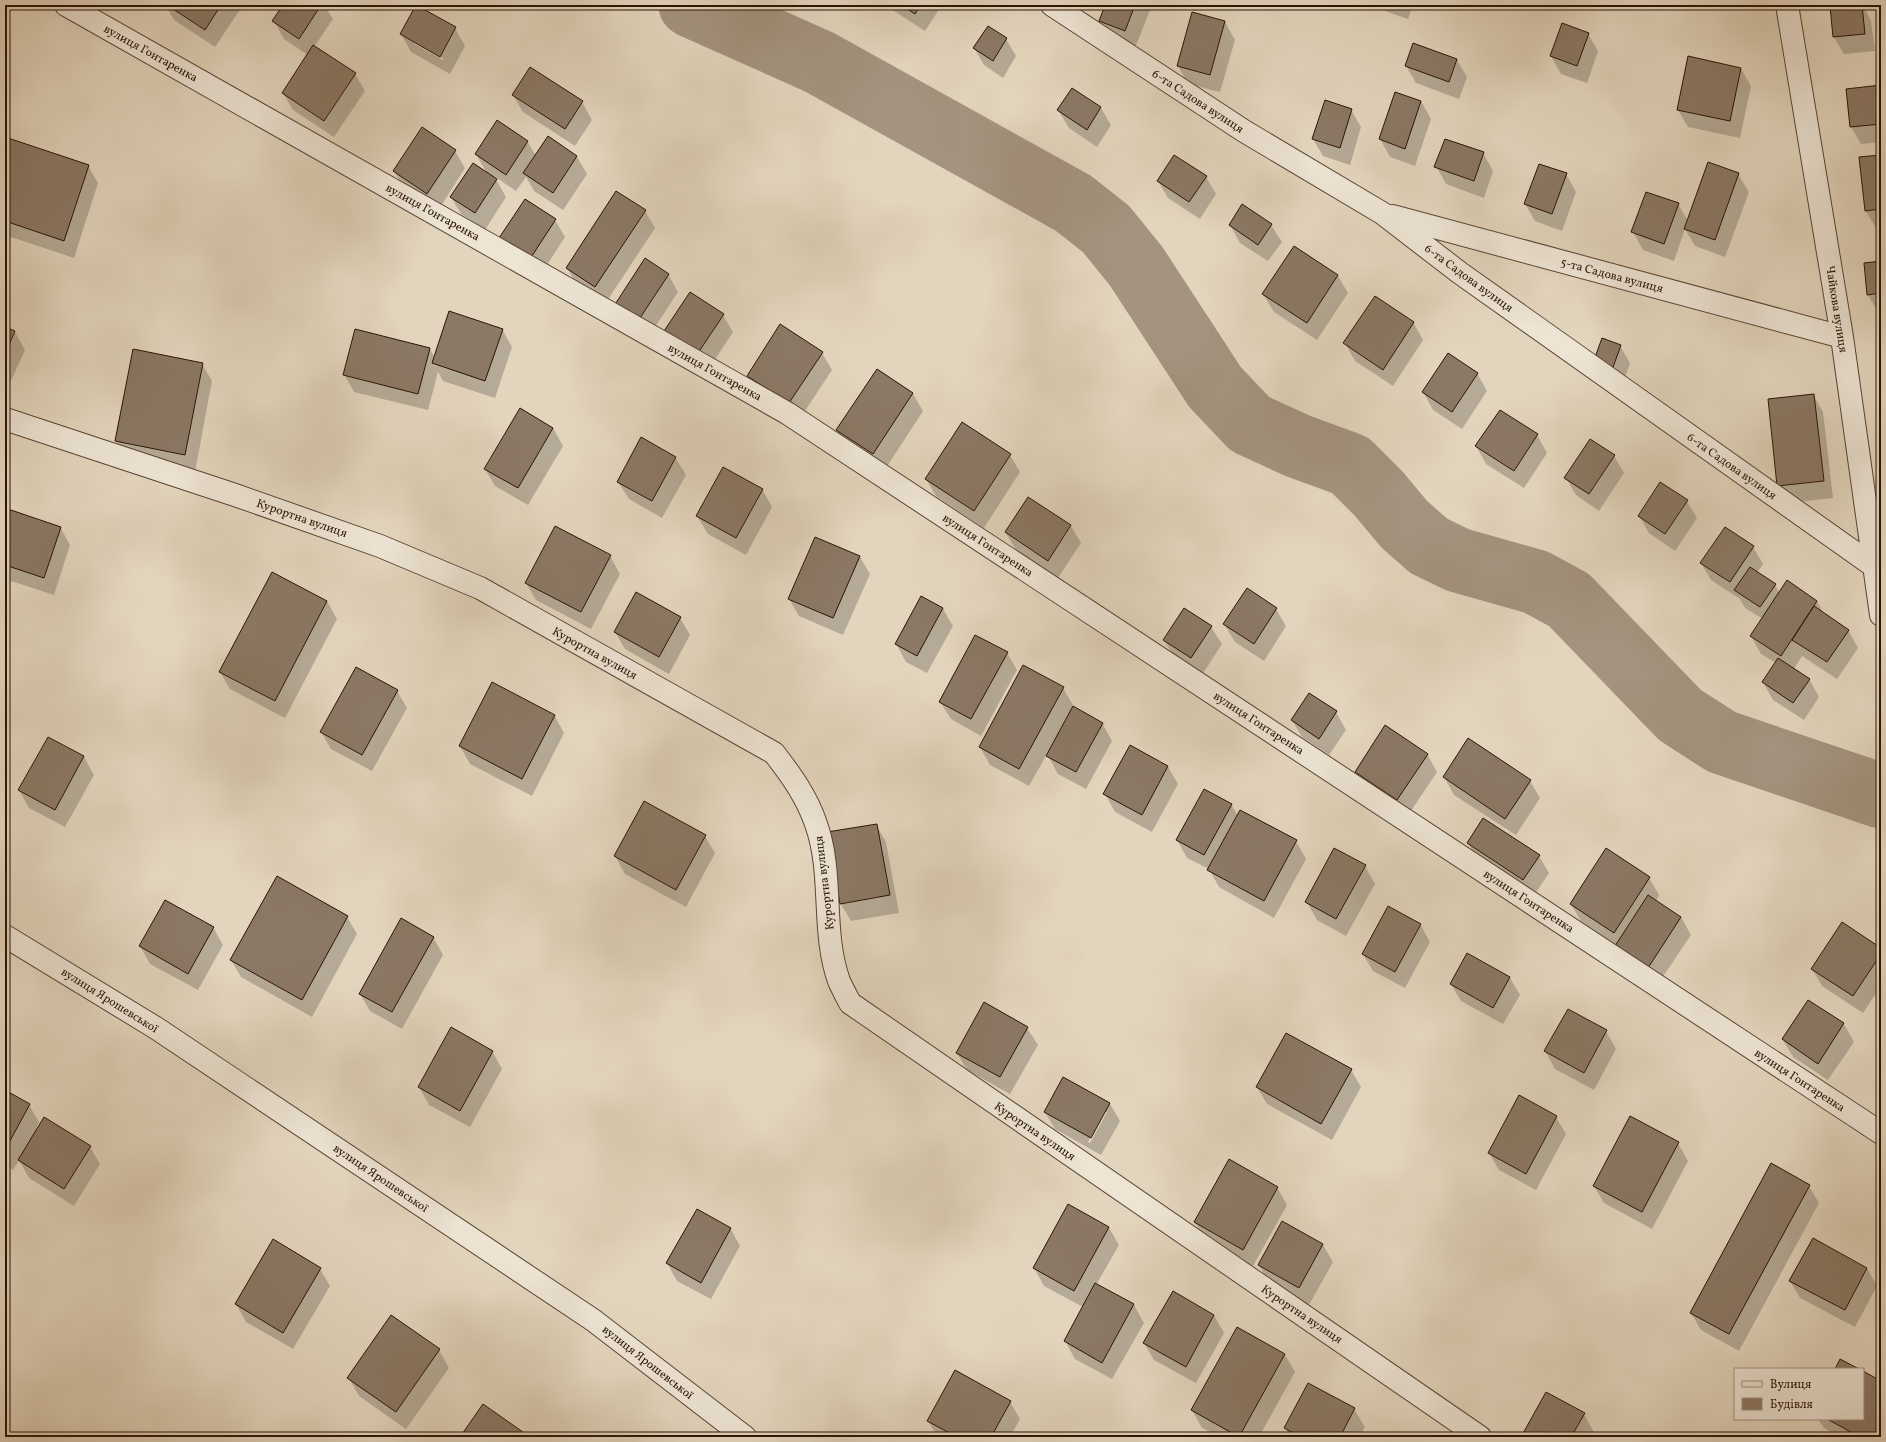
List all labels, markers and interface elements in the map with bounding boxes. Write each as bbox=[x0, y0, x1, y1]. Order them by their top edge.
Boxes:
street label: вулиця Гонтаренка bbox=[101, 21, 200, 86]
street label: 6-та Садова вулиця bbox=[1149, 66, 1246, 137]
street label: вулиця Гонтаренка bbox=[383, 180, 482, 245]
street label: 6-та Садова вулиця bbox=[1421, 241, 1516, 317]
street label: 5-та Садова вулиця bbox=[1559, 255, 1665, 297]
street label: Чайкова вулиця bbox=[1821, 264, 1851, 354]
street label: вулиця Гонтаренка bbox=[665, 340, 764, 405]
street label: 6-та Садова вулиця bbox=[1683, 430, 1780, 504]
street label: Курортна вулиця bbox=[254, 496, 349, 542]
street label: вулиця Гонтаренка bbox=[939, 511, 1036, 581]
street label: Курортна вулиця bbox=[549, 624, 640, 684]
street label: вулиця Гонтаренка bbox=[1210, 689, 1307, 759]
street label: Курортна вулиця bbox=[811, 835, 839, 931]
street label: вулиця Гонтаренка bbox=[1480, 867, 1577, 937]
street label: вулиця Ярошевської bbox=[58, 964, 161, 1037]
street label: вулиця Гонтаренка bbox=[1751, 1046, 1848, 1116]
street label: Курортна вулиця bbox=[991, 1099, 1078, 1165]
street label: вулиця Ярошевської bbox=[330, 1141, 432, 1217]
street label: Курортна вулиця bbox=[1258, 1282, 1345, 1348]
street label: вулиця Ярошевської bbox=[598, 1322, 697, 1404]
legend bbox=[1734, 1368, 1864, 1420]
text: Вулиця bbox=[1770, 1377, 1811, 1393]
text: Будівля bbox=[1770, 1397, 1813, 1413]

